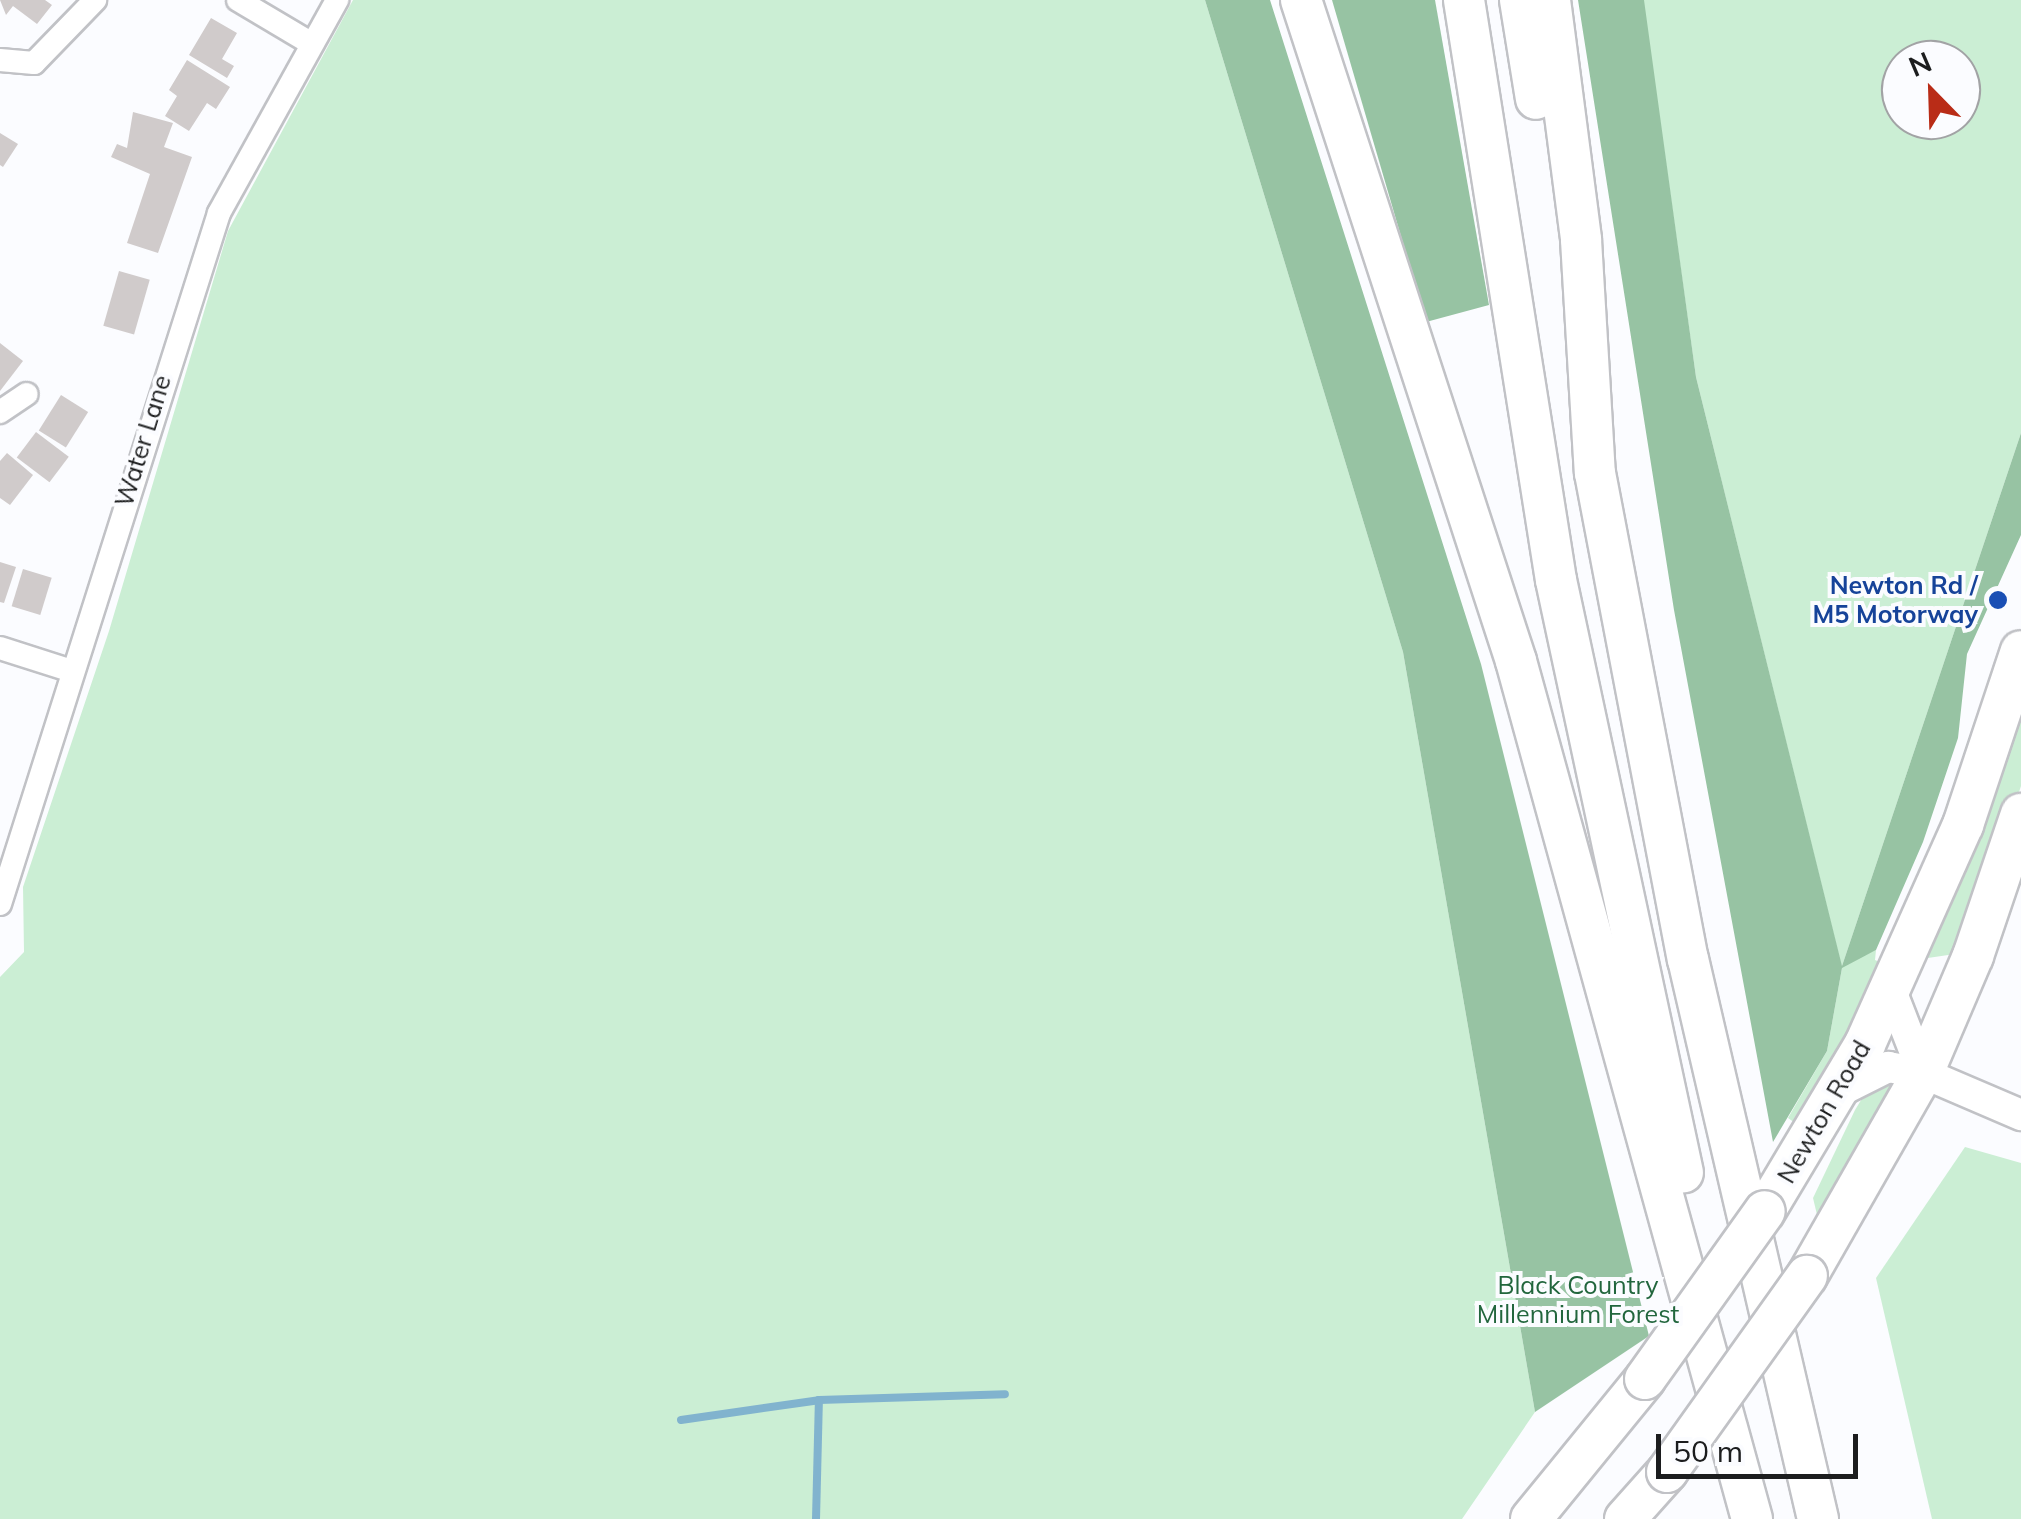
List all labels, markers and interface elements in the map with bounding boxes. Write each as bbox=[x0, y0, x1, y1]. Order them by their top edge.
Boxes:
north arrow bbox=[1881, 40, 1981, 140]
text: N bbox=[1903, 44, 1936, 84]
street label: Water Lane bbox=[109, 372, 177, 510]
place label: Newton Rd / M5 Motorway bbox=[1812, 571, 1978, 630]
marker: Newton Rd / M5 Motorway bbox=[1987, 589, 2009, 611]
street label: Newton Road bbox=[1771, 1035, 1877, 1189]
park label: Black Country Millennium Forest bbox=[1477, 1271, 1679, 1330]
scale bar bbox=[1661, 1414, 1864, 1476]
text: 50 m bbox=[1673, 1432, 1743, 1470]

